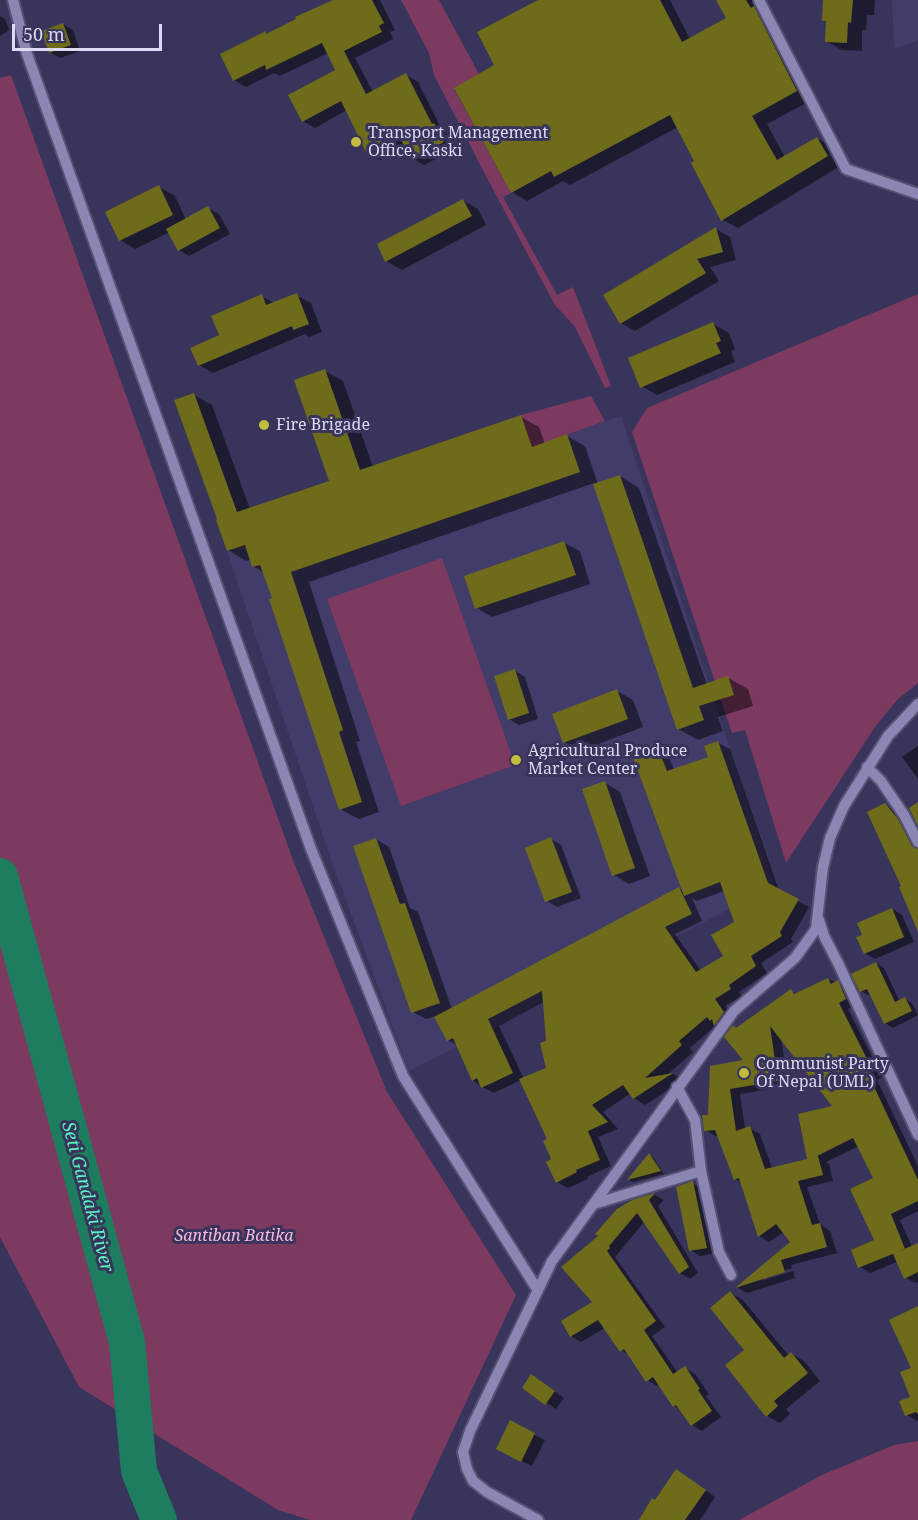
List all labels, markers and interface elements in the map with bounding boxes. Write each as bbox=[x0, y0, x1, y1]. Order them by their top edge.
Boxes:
scale bar bbox=[15, 12, 165, 50]
text: 50 m bbox=[23, 22, 65, 46]
place label: Transport Management Office, Kaski bbox=[368, 123, 548, 161]
marker: Transport Management Office, Kaski bbox=[349, 135, 363, 149]
place label: Fire Brigade bbox=[276, 415, 370, 435]
marker: Fire Brigade bbox=[257, 418, 271, 432]
place label: Agricultural Produce Market Center bbox=[528, 741, 687, 779]
marker: Agricultural Produce Market Center bbox=[509, 753, 523, 767]
place label: Communist Party Of Nepal (UML) bbox=[756, 1054, 889, 1092]
marker: Communist Party Of Nepal (UML) bbox=[737, 1066, 751, 1080]
water label: Seti Gandaki River bbox=[56, 1119, 118, 1275]
park label: Santiban Batika bbox=[174, 1226, 294, 1246]

